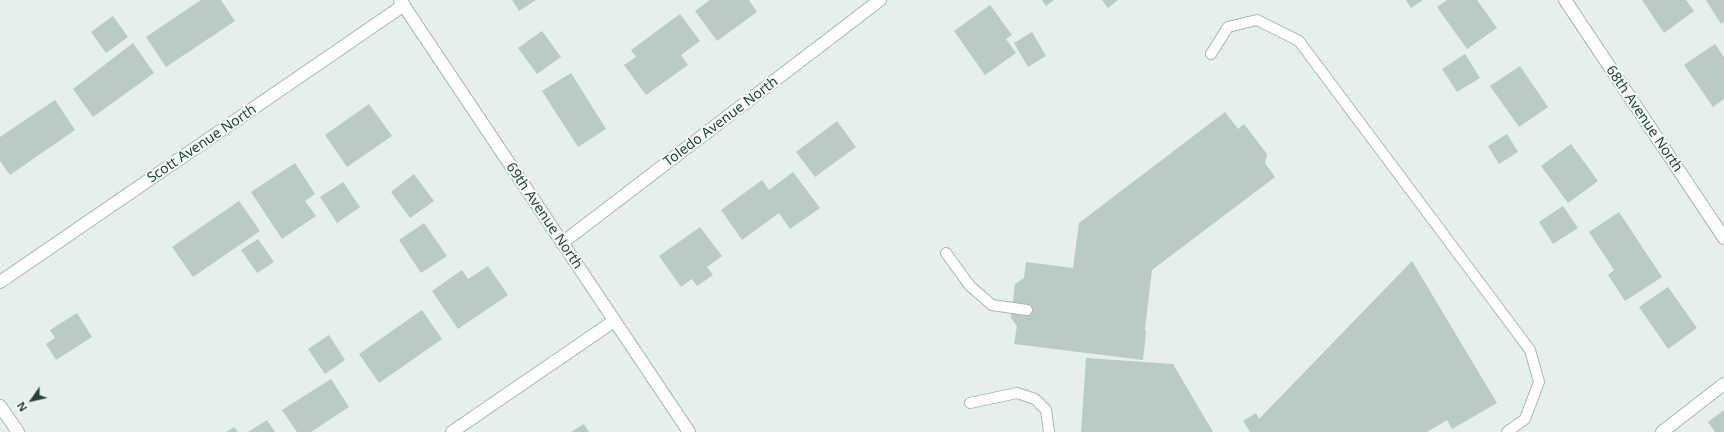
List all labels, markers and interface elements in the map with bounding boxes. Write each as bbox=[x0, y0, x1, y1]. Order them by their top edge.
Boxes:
street label: 68th Avenue North bbox=[1602, 63, 1686, 175]
street label: Toledo Avenue North bbox=[660, 73, 782, 171]
street label: Scott Avenue North bbox=[144, 101, 260, 187]
street label: 69th Avenue North bbox=[502, 160, 586, 272]
north arrow bbox=[12, 380, 52, 420]
text: N bbox=[13, 399, 30, 415]

